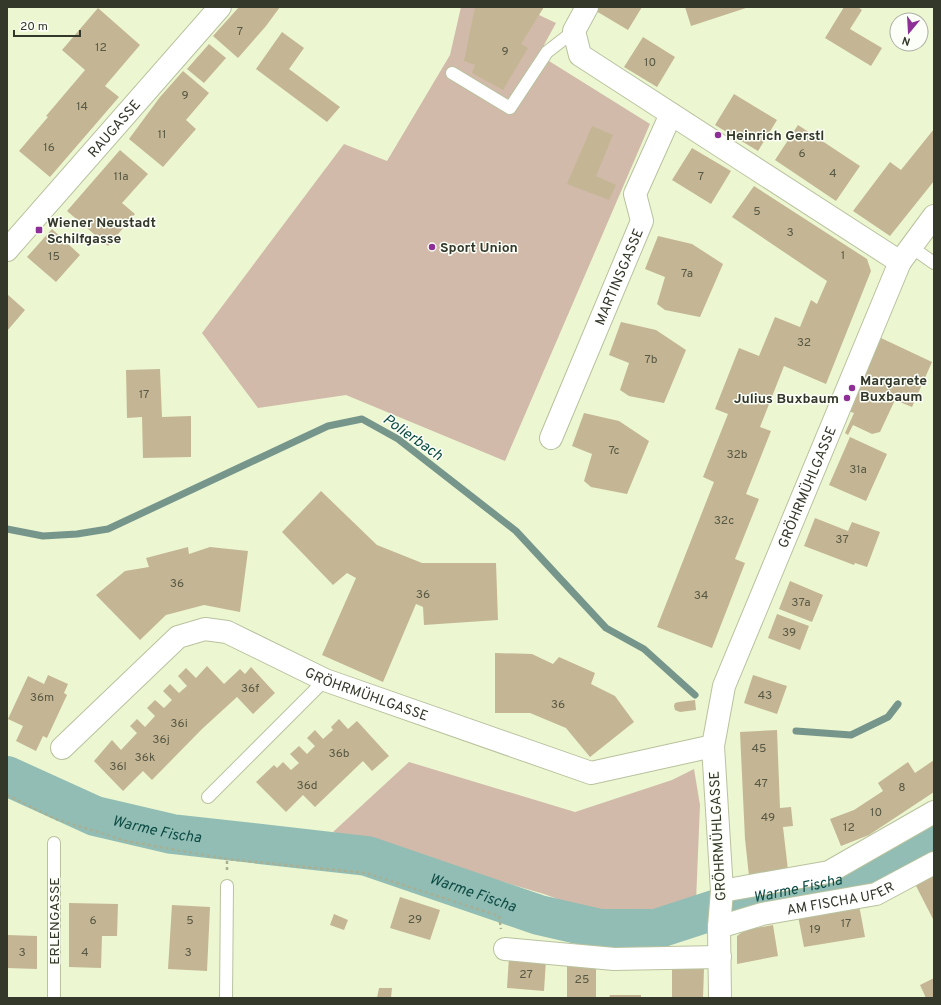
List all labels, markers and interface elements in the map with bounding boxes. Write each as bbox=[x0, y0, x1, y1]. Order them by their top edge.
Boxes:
scale bar bbox=[14, 12, 80, 38]
north arrow bbox=[889, 12, 929, 52]
text: 20 m bbox=[20, 19, 48, 35]
house number: 7 bbox=[237, 24, 243, 40]
text: N bbox=[900, 33, 912, 48]
house number: 12 bbox=[95, 40, 107, 56]
house number: 9 bbox=[501, 44, 509, 60]
house number: 10 bbox=[644, 55, 656, 71]
house number: 9 bbox=[181, 88, 189, 104]
street label: RAUGASSE bbox=[85, 97, 145, 162]
house number: 14 bbox=[76, 99, 88, 115]
house number: 11 bbox=[158, 127, 166, 143]
place label: Heinrich Gerstl bbox=[726, 128, 824, 145]
marker: Heinrich Gerstl bbox=[713, 130, 723, 140]
house number: 16 bbox=[43, 140, 55, 156]
house number: 6 bbox=[798, 146, 806, 162]
house number: 4 bbox=[829, 166, 837, 182]
house number: 11a bbox=[114, 169, 128, 185]
house number: 7 bbox=[698, 169, 704, 185]
house number: 5 bbox=[753, 204, 761, 220]
place label: Wiener Neustadt Schilfgasse bbox=[47, 215, 156, 248]
marker: Wiener Neustadt Schilfgasse bbox=[34, 225, 44, 235]
house number: 3 bbox=[786, 225, 794, 241]
street label: MARTINSGASSE bbox=[592, 226, 648, 328]
place label: Sport Union bbox=[440, 240, 518, 257]
marker: Sport Union bbox=[427, 242, 437, 252]
house number: 1 bbox=[841, 248, 845, 264]
house number: 15 bbox=[48, 249, 60, 265]
house number: 7a bbox=[681, 266, 693, 282]
house number: 32 bbox=[797, 335, 811, 351]
house number: 7b bbox=[644, 352, 658, 368]
place label: Margarete Buxbaum bbox=[860, 373, 927, 406]
marker: Margarete Buxbaum bbox=[847, 383, 857, 393]
house number: 17 bbox=[139, 387, 149, 403]
place label: Julius Buxbaum bbox=[734, 391, 839, 408]
marker: Julius Buxbaum bbox=[842, 393, 852, 403]
water label: Polierbach bbox=[378, 411, 446, 466]
street label: GRÖHRMÜHLGASSE bbox=[775, 424, 841, 551]
house number: 7c bbox=[608, 443, 620, 459]
house number: 32b bbox=[726, 447, 748, 463]
house number: 31a bbox=[849, 462, 867, 478]
house number: 32c bbox=[714, 513, 734, 529]
house number: 37 bbox=[835, 532, 849, 548]
house number: 36 bbox=[170, 576, 184, 592]
house number: 36 bbox=[416, 587, 430, 603]
house number: 34 bbox=[694, 588, 708, 604]
house number: 37a bbox=[791, 595, 811, 611]
house number: 39 bbox=[782, 625, 796, 641]
street label: GRÖHRMÜHLGASSE bbox=[302, 664, 430, 725]
house number: 36f bbox=[241, 681, 259, 697]
house number: 43 bbox=[758, 688, 772, 704]
house number: 36m bbox=[30, 690, 54, 706]
house number: 36 bbox=[551, 697, 565, 713]
house number: 36i bbox=[170, 716, 188, 732]
house number: 36j bbox=[152, 732, 170, 748]
house number: 45 bbox=[752, 741, 766, 757]
house number: 36b bbox=[328, 746, 350, 762]
house number: 36k bbox=[135, 750, 155, 766]
house number: 36l bbox=[109, 759, 127, 775]
street label: GRÖHRMÜHLGASSE bbox=[706, 771, 730, 901]
house number: 47 bbox=[754, 776, 768, 792]
house number: 36d bbox=[296, 778, 318, 794]
house number: 8 bbox=[898, 780, 906, 796]
house number: 10 bbox=[870, 805, 882, 821]
house number: 49 bbox=[761, 810, 775, 826]
water label: Warme Fischa bbox=[110, 812, 202, 848]
house number: 12 bbox=[843, 820, 855, 836]
water label: Warme Fischa bbox=[427, 870, 519, 917]
water label: Warme Fischa bbox=[752, 871, 844, 908]
street label: ERLENGASSE bbox=[47, 877, 64, 965]
street label: AM FISCHA UFER bbox=[786, 879, 898, 920]
house number: 29 bbox=[408, 912, 422, 928]
house number: 6 bbox=[89, 913, 97, 929]
house number: 5 bbox=[186, 913, 194, 929]
house number: 17 bbox=[841, 916, 851, 932]
house number: 19 bbox=[809, 922, 821, 938]
house number: 3 bbox=[18, 945, 26, 961]
house number: 4 bbox=[81, 945, 89, 961]
house number: 3 bbox=[184, 945, 192, 961]
house number: 27 bbox=[519, 967, 533, 983]
house number: 25 bbox=[575, 972, 589, 988]

